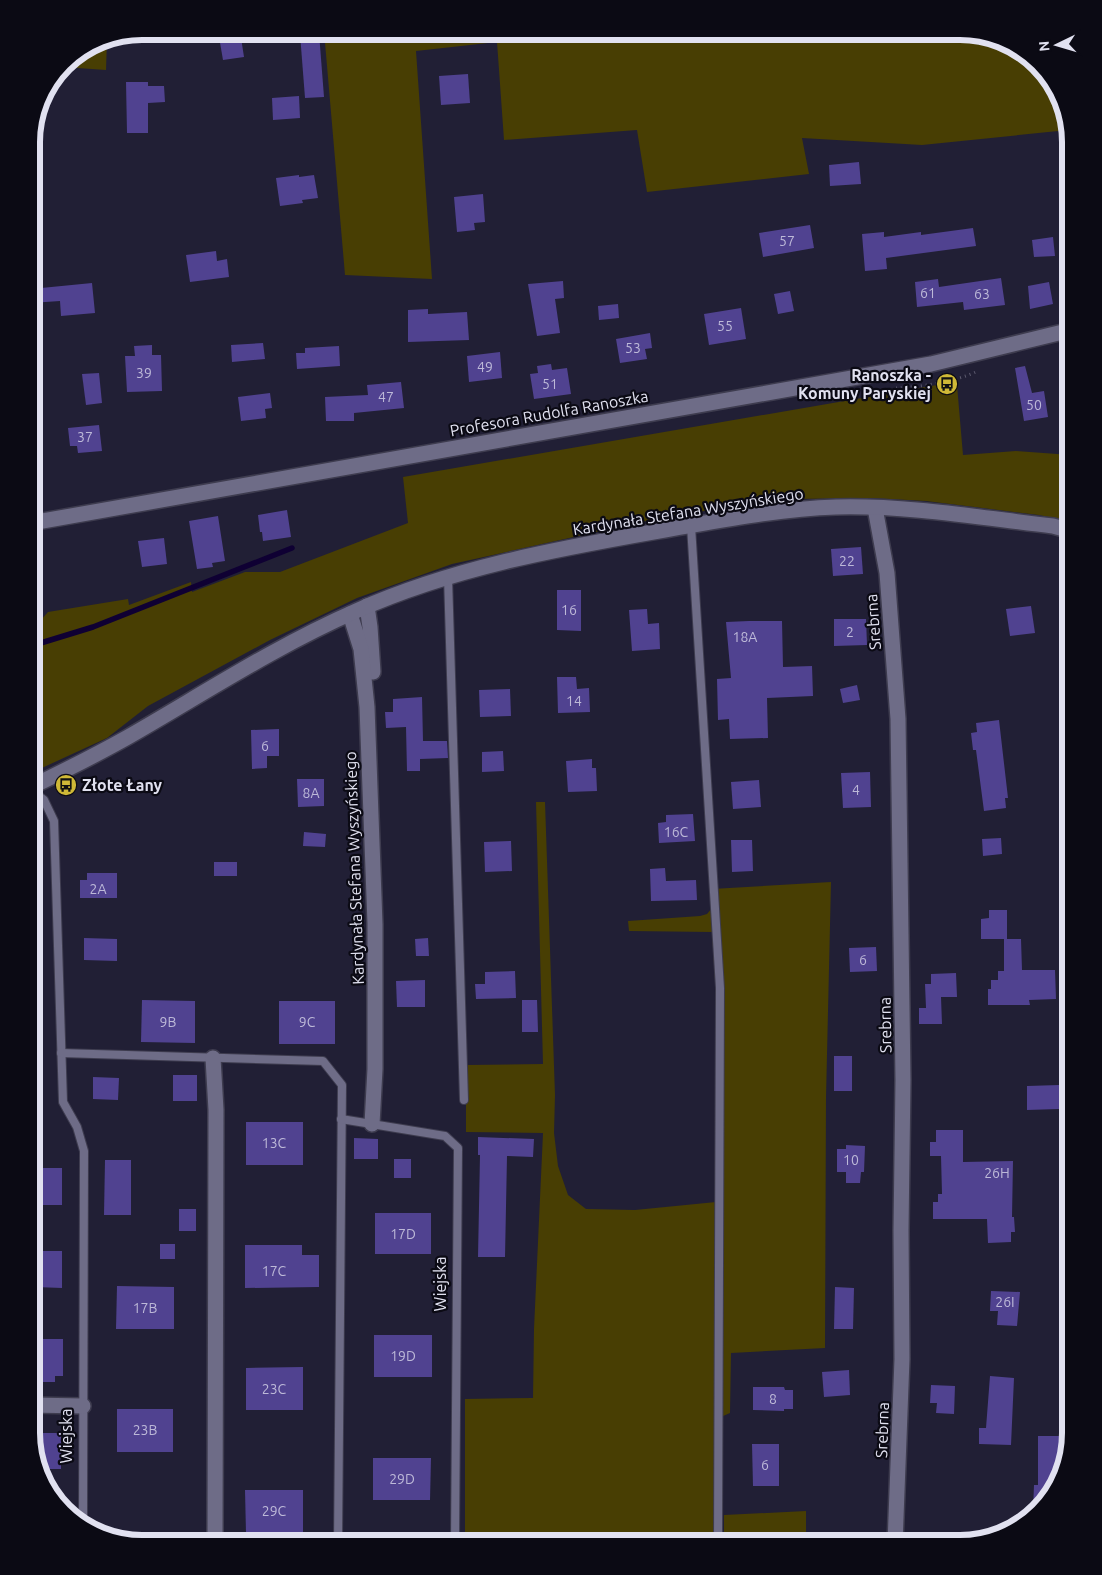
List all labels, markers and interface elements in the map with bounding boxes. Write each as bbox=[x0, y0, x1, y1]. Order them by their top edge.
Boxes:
north arrow bbox=[1032, 20, 1082, 70]
text: N bbox=[1036, 40, 1052, 52]
house number: 57 bbox=[779, 233, 795, 249]
house number: 61 bbox=[920, 285, 936, 301]
house number: 63 bbox=[974, 286, 990, 302]
house number: 55 bbox=[717, 318, 733, 334]
house number: 53 bbox=[625, 340, 641, 356]
house number: 49 bbox=[477, 359, 493, 375]
house number: 39 bbox=[136, 365, 152, 381]
place label: Ranoszka - Komuny Paryskiej bbox=[798, 366, 931, 402]
bus stop icon: Ranoszka - Komuny Paryskiej bbox=[935, 372, 959, 396]
house number: 51 bbox=[542, 376, 558, 392]
street label: Profesora Rudolfa Ranoszka bbox=[448, 387, 650, 439]
house number: 47 bbox=[378, 389, 394, 405]
house number: 50 bbox=[1026, 397, 1042, 413]
house number: 37 bbox=[77, 429, 93, 445]
street label: Kardynała Stefana Wyszyńskiego bbox=[571, 484, 805, 538]
house number: 22 bbox=[839, 553, 855, 569]
street label: Srebrna bbox=[862, 593, 884, 651]
house number: 16 bbox=[561, 602, 577, 618]
house number: 2 bbox=[846, 624, 854, 640]
house number: 18A bbox=[733, 629, 757, 645]
house number: 14 bbox=[566, 693, 582, 709]
house number: 6 bbox=[261, 738, 269, 754]
street label: Kardynała Stefana Wyszyńskiego bbox=[341, 751, 367, 985]
bus stop icon: Złote Łany bbox=[54, 773, 78, 797]
place label: Złote Łany bbox=[82, 776, 163, 794]
house number: 4 bbox=[852, 782, 860, 798]
house number: 8A bbox=[303, 785, 320, 801]
house number: 16C bbox=[664, 824, 689, 840]
house number: 2A bbox=[90, 881, 107, 897]
house number: 6 bbox=[859, 952, 867, 968]
street label: Srebrna bbox=[876, 997, 894, 1053]
house number: 9B bbox=[160, 1014, 176, 1030]
house number: 9C bbox=[299, 1014, 316, 1030]
house number: 13C bbox=[262, 1135, 287, 1151]
house number: 10 bbox=[843, 1152, 859, 1168]
house number: 26H bbox=[984, 1165, 1010, 1181]
house number: 17D bbox=[390, 1226, 416, 1242]
street label: Wiejska bbox=[431, 1257, 449, 1311]
house number: 17C bbox=[262, 1263, 287, 1279]
house number: 26I bbox=[995, 1294, 1015, 1310]
house number: 17B bbox=[133, 1300, 157, 1316]
house number: 19D bbox=[390, 1348, 416, 1364]
house number: 23C bbox=[262, 1381, 287, 1397]
house number: 8 bbox=[769, 1391, 777, 1407]
street label: Srebrna bbox=[872, 1402, 892, 1458]
street label: Wiejska bbox=[57, 1409, 75, 1463]
house number: 23B bbox=[133, 1422, 157, 1438]
house number: 6 bbox=[761, 1457, 769, 1473]
house number: 29D bbox=[389, 1471, 415, 1487]
house number: 29C bbox=[262, 1503, 287, 1519]

